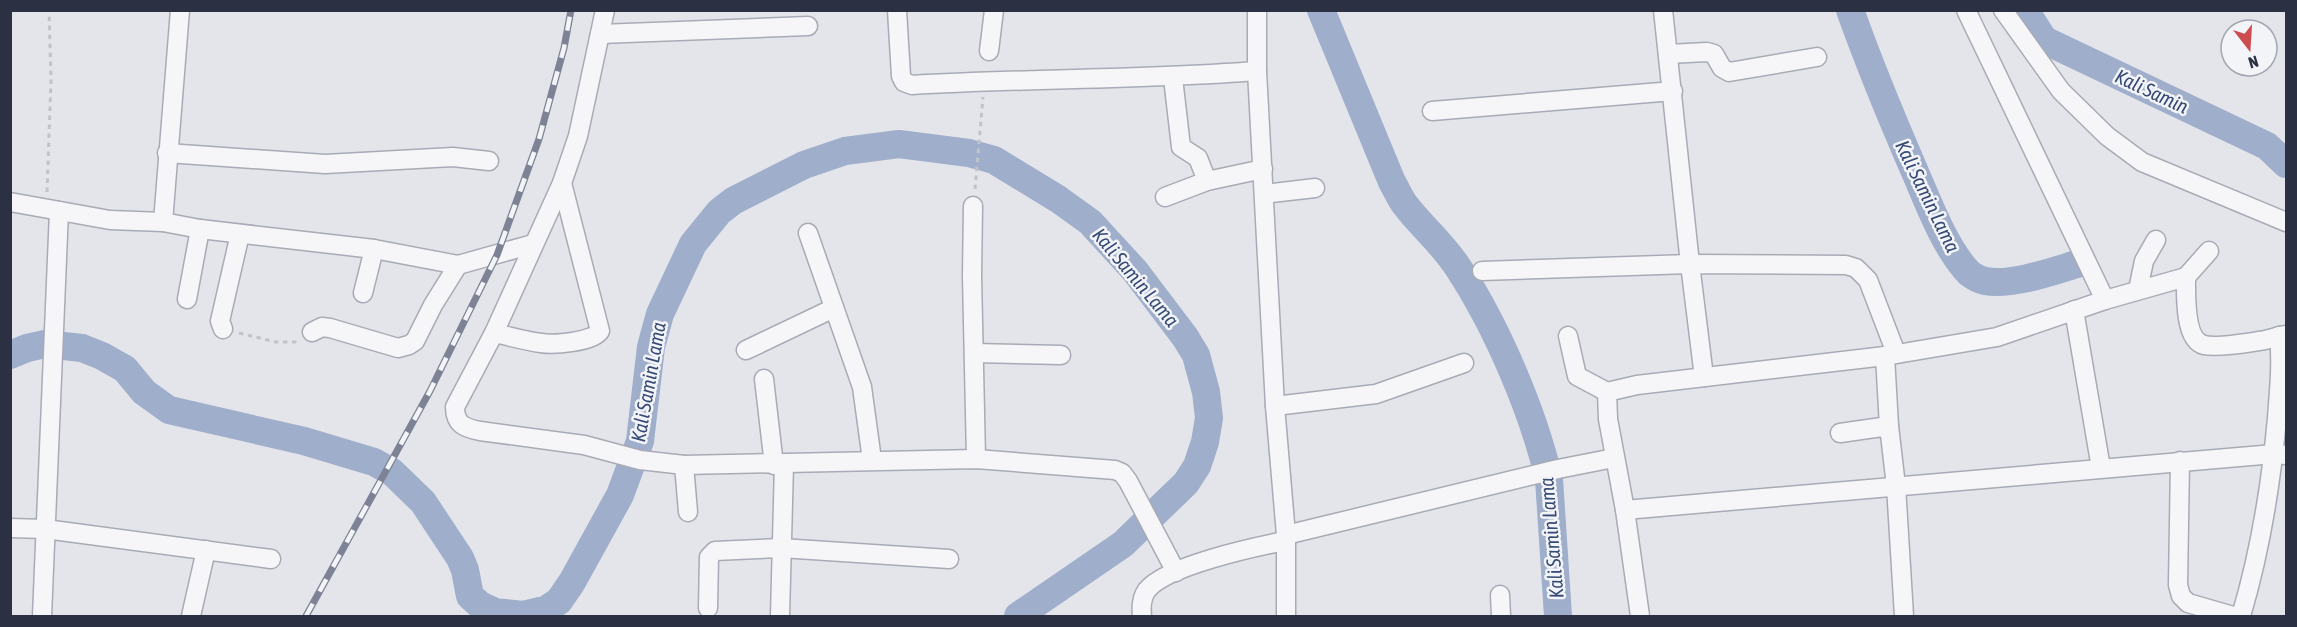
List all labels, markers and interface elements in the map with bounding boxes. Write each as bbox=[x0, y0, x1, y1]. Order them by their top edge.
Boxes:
north arrow bbox=[2219, 18, 2279, 78]
text: N bbox=[2246, 52, 2261, 72]
water label: Kali Samin bbox=[2112, 64, 2192, 118]
water label: Kali Samin Lama bbox=[1891, 136, 1965, 256]
water label: Kali Samin Lama bbox=[1088, 223, 1184, 331]
water label: Kali Samin Lama bbox=[626, 320, 670, 444]
water label: Kali Samin Lama bbox=[1534, 477, 1568, 599]

